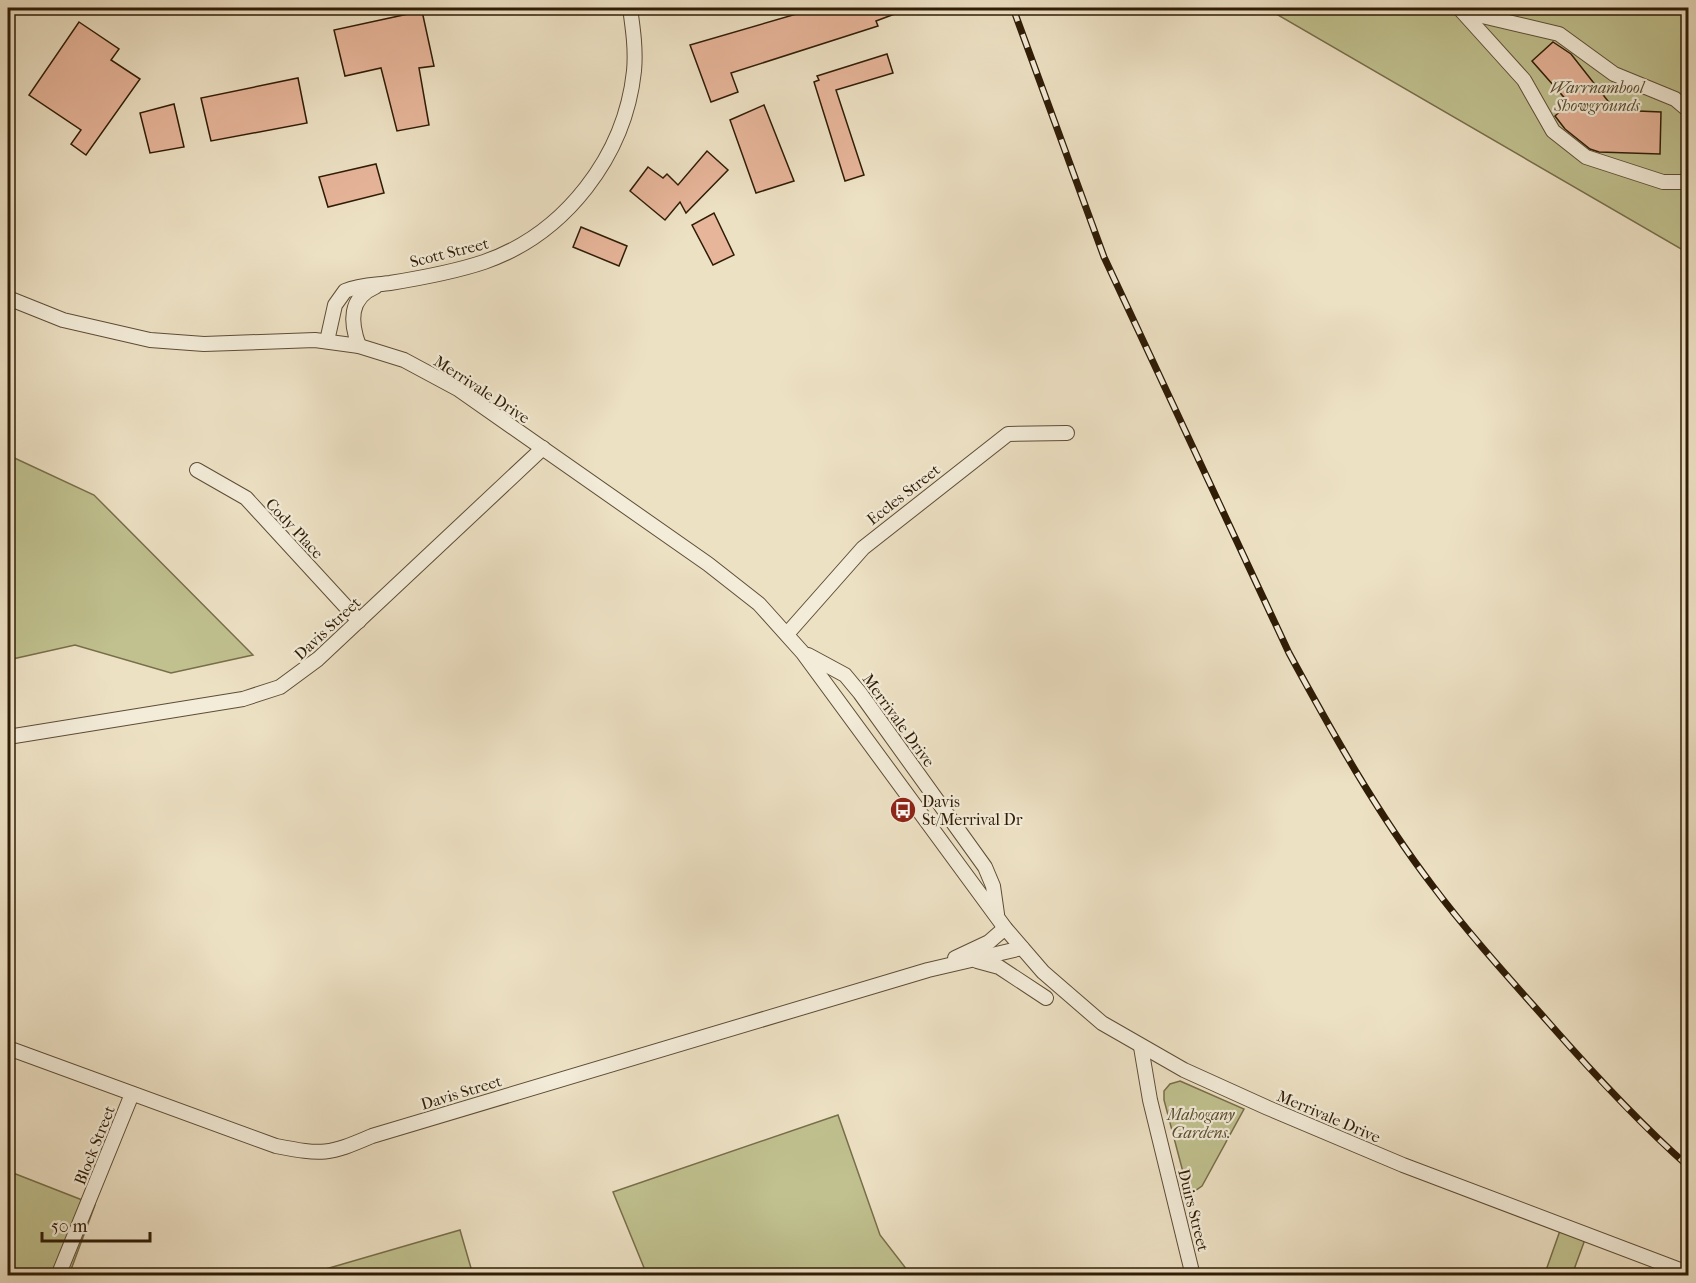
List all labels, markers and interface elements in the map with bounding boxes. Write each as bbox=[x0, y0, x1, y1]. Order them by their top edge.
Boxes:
park label: Warrnambool Showgrounds bbox=[1550, 78, 1646, 115]
street label: Scott Street bbox=[408, 233, 491, 271]
street label: Merrivale Drive bbox=[430, 351, 533, 428]
street label: Eccles Street bbox=[863, 460, 944, 529]
street label: Cody Place bbox=[262, 494, 327, 563]
street label: Davis Street bbox=[290, 593, 365, 664]
street label: Merrivale Drive bbox=[858, 670, 939, 771]
place label: Davis St/Merrival Dr bbox=[922, 792, 1023, 829]
bus stop icon: Davis St/Merrival Dr bbox=[888, 795, 918, 825]
street label: Davis Street bbox=[418, 1071, 504, 1114]
street label: Merrivale Drive bbox=[1274, 1086, 1383, 1147]
street label: Block Street bbox=[70, 1103, 119, 1188]
park label: Mahogany Gardens. bbox=[1166, 1105, 1235, 1142]
street label: Duirs Street bbox=[1174, 1167, 1213, 1254]
scale bar bbox=[42, 1205, 150, 1243]
text: 50 m bbox=[51, 1216, 88, 1237]

